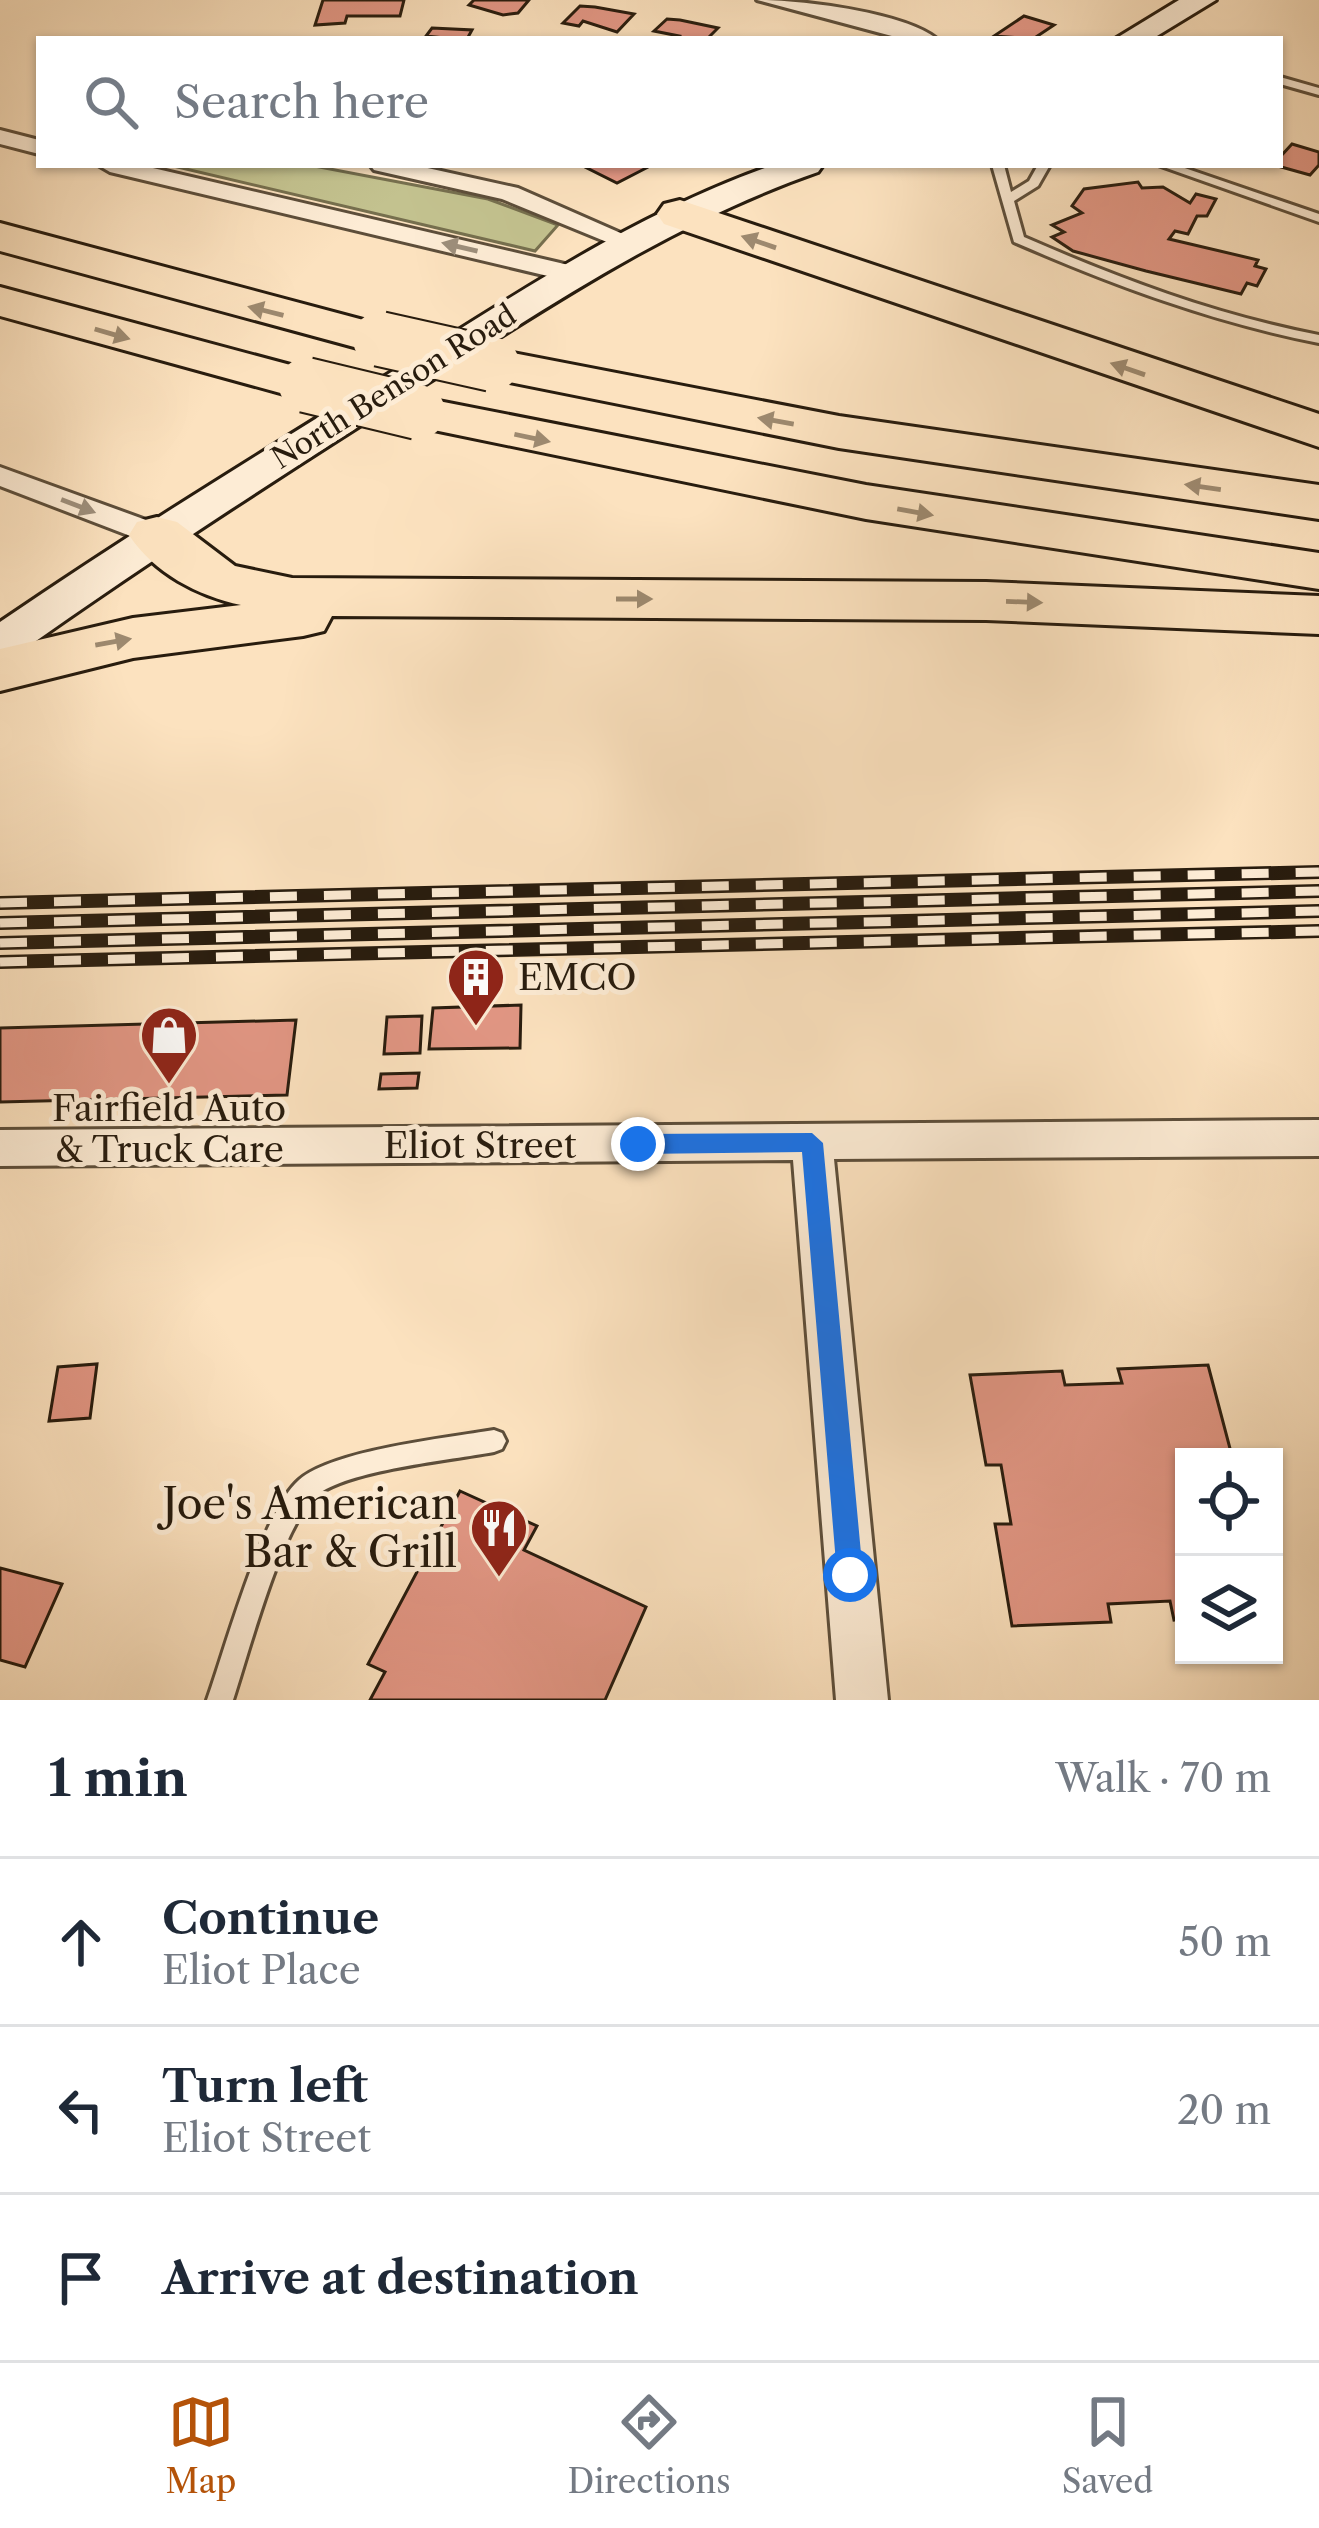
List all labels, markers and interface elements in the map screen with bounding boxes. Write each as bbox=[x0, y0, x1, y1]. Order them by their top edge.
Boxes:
search box bbox=[36, 36, 1283, 168]
icon: search bbox=[78, 69, 144, 135]
text: Search here bbox=[174, 74, 429, 130]
one-way arrow bbox=[740, 231, 777, 250]
one-way arrow bbox=[440, 237, 478, 256]
street label: North Benson Road bbox=[265, 296, 523, 477]
one-way arrow bbox=[248, 301, 285, 320]
one-way arrow bbox=[94, 325, 131, 344]
one-way arrow bbox=[1110, 359, 1146, 377]
one-way arrow bbox=[757, 411, 795, 429]
one-way arrow bbox=[513, 430, 551, 449]
one-way arrow bbox=[1184, 477, 1221, 496]
one-way arrow bbox=[61, 497, 97, 516]
one-way arrow bbox=[896, 503, 934, 521]
one-way arrow bbox=[616, 589, 654, 609]
one-way arrow bbox=[1006, 593, 1044, 612]
one-way arrow bbox=[95, 632, 133, 650]
building icon: EMCO bbox=[445, 946, 507, 1028]
place label: EMCO bbox=[518, 955, 637, 999]
shop icon: Fairfield Auto & Truck Care bbox=[138, 1004, 200, 1086]
place label: Fairfield Auto & Truck Care bbox=[52, 1086, 286, 1171]
route end bbox=[611, 1117, 665, 1171]
street label: Eliot Street bbox=[384, 1123, 577, 1167]
map controls bbox=[1175, 1448, 1283, 1664]
button: locate bbox=[1175, 1448, 1283, 1556]
place label: Joe's American Bar & Grill bbox=[157, 1478, 457, 1578]
restaurant icon: Joe's American Bar & Grill bbox=[468, 1497, 530, 1579]
route start bbox=[823, 1548, 877, 1602]
button: layers bbox=[1175, 1556, 1283, 1664]
text: 1 min bbox=[48, 1747, 188, 1809]
text: Walk · 70 m bbox=[1055, 1754, 1271, 1802]
text: Continue bbox=[162, 1890, 379, 1946]
icon: ahead bbox=[48, 1909, 114, 1975]
text: 50 m bbox=[1178, 1918, 1271, 1966]
text: Eliot Place bbox=[162, 1946, 361, 1994]
text: Turn left bbox=[162, 2058, 368, 2114]
icon: left bbox=[48, 2077, 114, 2143]
text: 20 m bbox=[1177, 2086, 1271, 2134]
text: Eliot Street bbox=[162, 2114, 371, 2162]
icon: arrive bbox=[48, 2245, 114, 2311]
text: Arrive at destination bbox=[162, 2250, 639, 2306]
tab: Map bbox=[166, 2389, 236, 2502]
tab: Directions bbox=[568, 2389, 731, 2502]
tab: Saved bbox=[1062, 2389, 1153, 2502]

